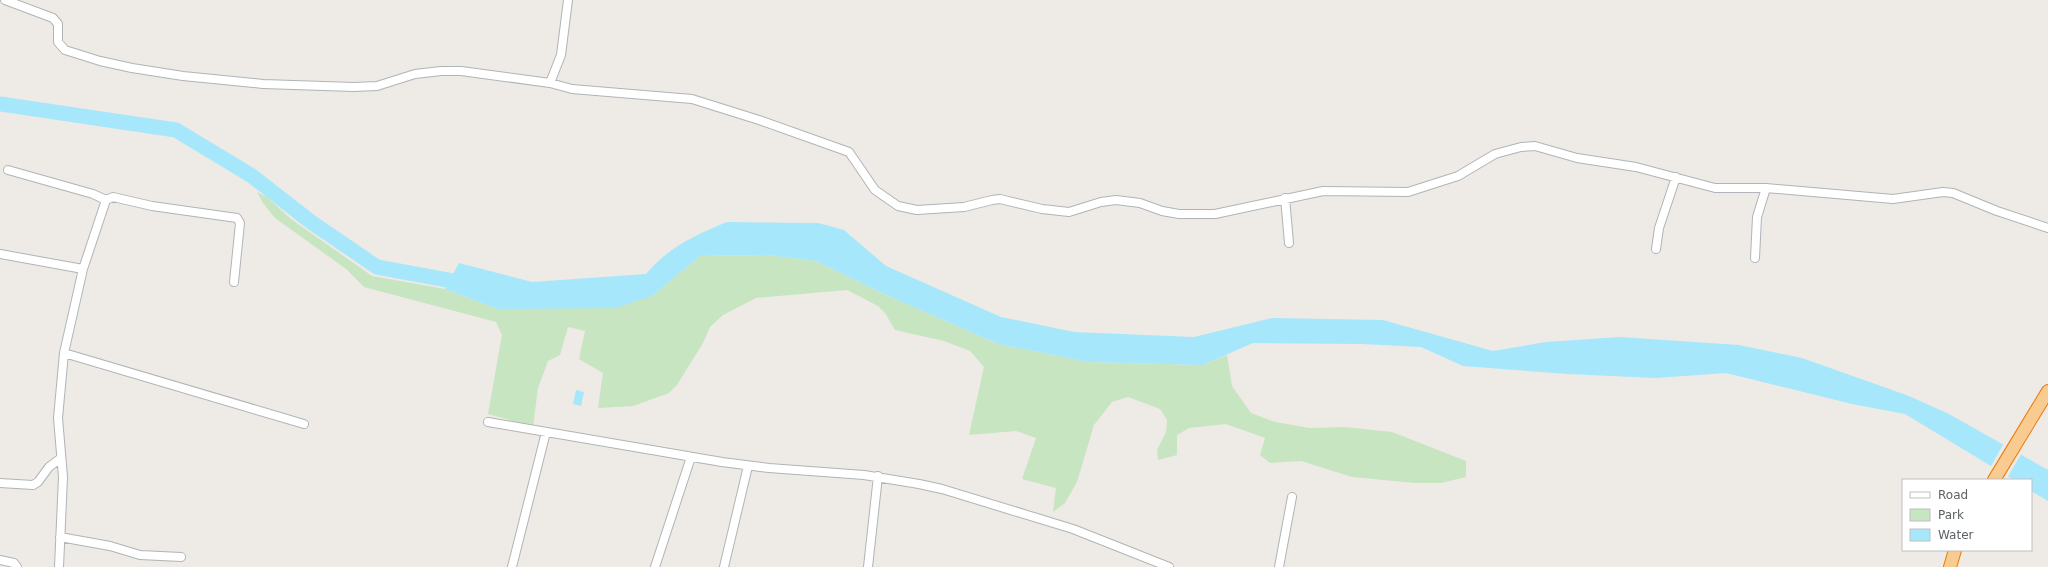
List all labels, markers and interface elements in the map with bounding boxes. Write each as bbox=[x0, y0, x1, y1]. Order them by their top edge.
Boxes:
legend bbox=[1902, 479, 2032, 551]
text: Road bbox=[1938, 488, 1968, 502]
text: Park bbox=[1938, 508, 1964, 522]
text: Water bbox=[1938, 528, 1974, 542]

